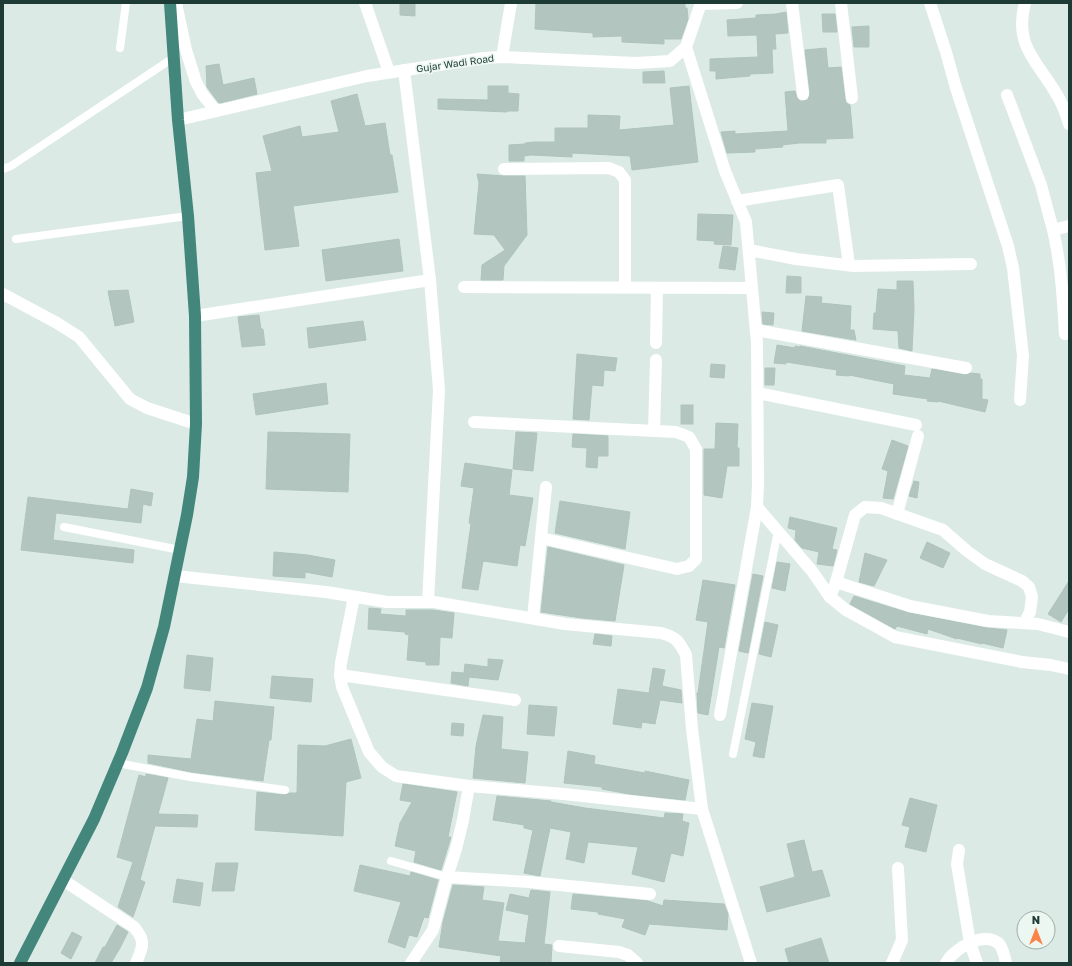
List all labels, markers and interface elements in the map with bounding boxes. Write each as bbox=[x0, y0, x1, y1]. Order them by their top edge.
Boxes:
street label: Gujar Wadi Road bbox=[415, 52, 495, 74]
north arrow bbox=[1016, 910, 1056, 950]
text: N bbox=[1032, 913, 1040, 926]

